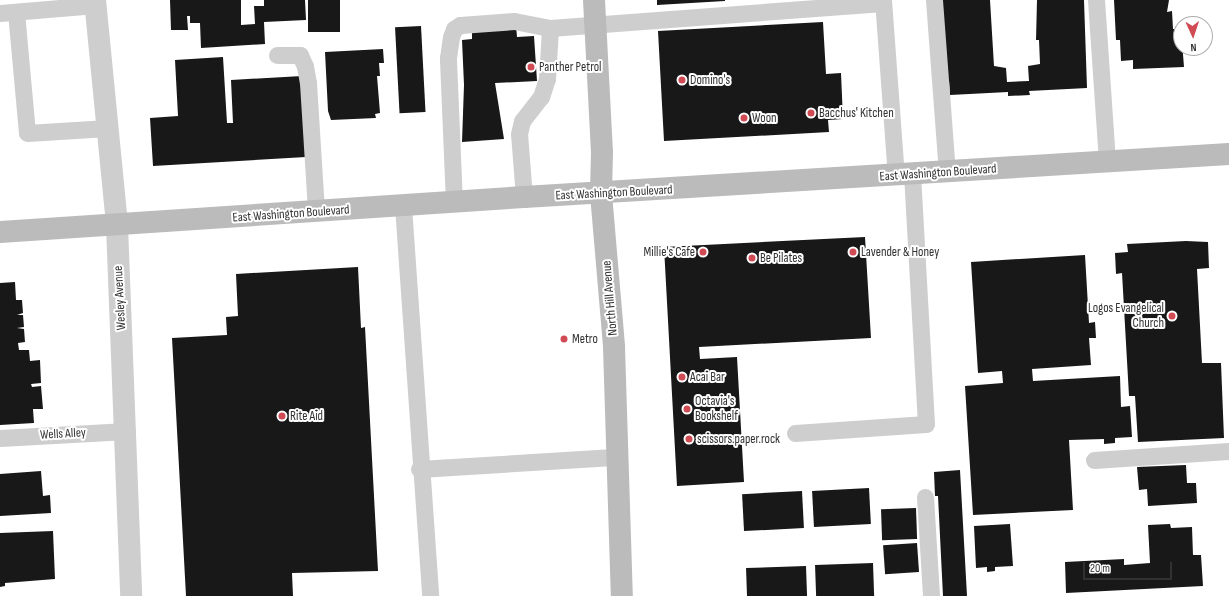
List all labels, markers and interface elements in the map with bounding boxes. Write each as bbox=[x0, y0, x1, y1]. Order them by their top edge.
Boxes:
north arrow bbox=[1173, 16, 1213, 56]
text: N bbox=[1190, 41, 1197, 54]
place label: Panther Petrol bbox=[539, 59, 602, 75]
marker: Panther Petrol bbox=[526, 62, 536, 72]
place label: Domino's bbox=[690, 72, 730, 88]
marker: Domino's bbox=[677, 75, 687, 85]
place label: Bacchus' Kitchen bbox=[819, 105, 894, 121]
marker: Bacchus' Kitchen bbox=[806, 108, 816, 118]
place label: Woon bbox=[752, 110, 777, 126]
marker: Woon bbox=[739, 113, 749, 123]
street label: East Washington Boulevard bbox=[879, 161, 997, 185]
street label: East Washington Boulevard bbox=[555, 182, 673, 204]
street label: East Washington Boulevard bbox=[232, 202, 350, 226]
place label: Millie's Cafe bbox=[644, 244, 695, 260]
place label: Lavender & Honey bbox=[861, 244, 939, 260]
marker: Millie's Cafe bbox=[698, 247, 708, 257]
marker: Lavender & Honey bbox=[848, 247, 858, 257]
place label: Be Pilates bbox=[760, 250, 802, 266]
marker: Be Pilates bbox=[747, 253, 757, 263]
street label: North Hill Avenue bbox=[599, 260, 621, 336]
street label: Wesley Avenue bbox=[111, 265, 129, 331]
place label: Logos Evangelical Church bbox=[1088, 301, 1164, 332]
marker: Logos Evangelical Church bbox=[1167, 311, 1177, 321]
place label: Metro bbox=[572, 331, 598, 347]
marker: Metro bbox=[559, 334, 569, 344]
place label: Acai Bar bbox=[690, 369, 725, 385]
marker: Acai Bar bbox=[677, 372, 687, 382]
place label: Octavia's Bookshelf bbox=[695, 394, 738, 425]
marker: Octavia's Bookshelf bbox=[682, 404, 692, 414]
place label: Rite Aid bbox=[290, 408, 323, 424]
marker: Rite Aid bbox=[277, 411, 287, 421]
street label: Wells Alley bbox=[40, 425, 86, 443]
place label: scissors.paper.rock bbox=[697, 431, 780, 447]
marker: scissors.paper.rock bbox=[684, 434, 694, 444]
scale bar bbox=[1085, 554, 1174, 580]
text: 20 m bbox=[1090, 561, 1110, 576]

